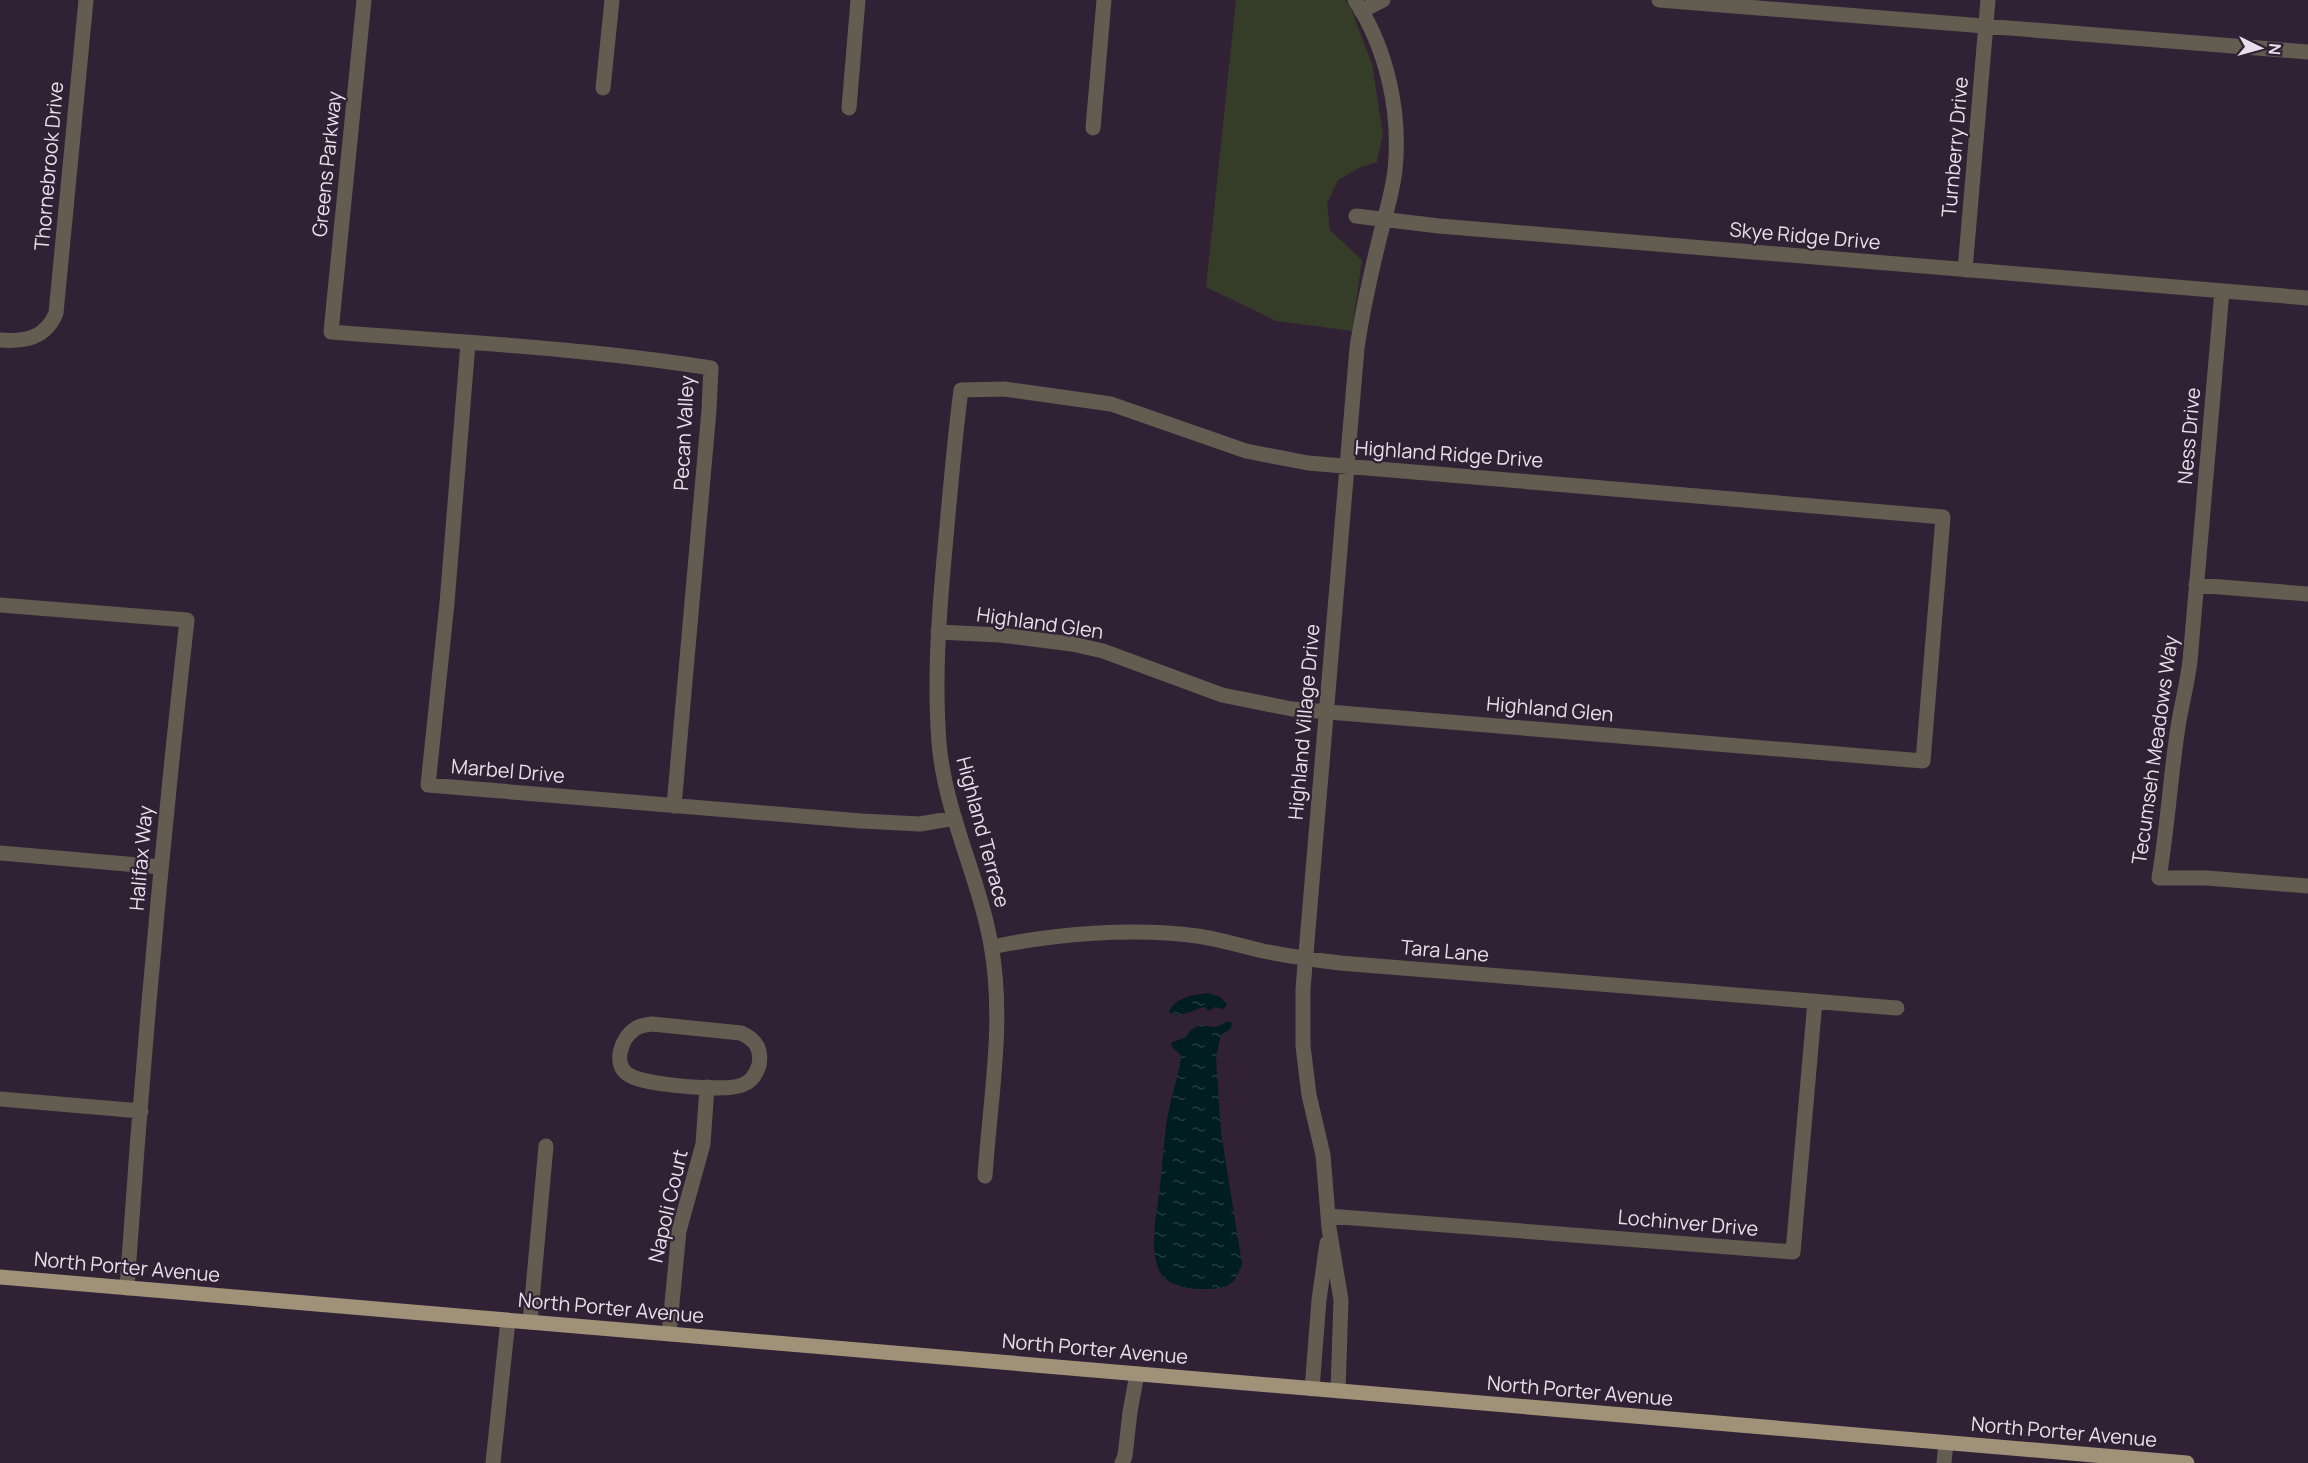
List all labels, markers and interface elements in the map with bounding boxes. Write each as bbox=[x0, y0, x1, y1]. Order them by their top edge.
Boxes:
north arrow bbox=[2230, 18, 2290, 78]
text: N bbox=[2263, 43, 2286, 56]
street label: Turnberry Drive bbox=[1935, 76, 1974, 218]
street label: Thornebrook Drive bbox=[28, 80, 69, 252]
street label: Greens Parkway bbox=[305, 89, 348, 238]
street label: Skye Ridge Drive bbox=[1728, 215, 1882, 256]
street label: Pecan Valley bbox=[667, 374, 700, 491]
street label: Ness Drive bbox=[2171, 386, 2206, 486]
street label: Highland Ridge Drive bbox=[1354, 433, 1544, 474]
street label: Highland Glen bbox=[975, 600, 1105, 645]
street label: Highland Village Drive bbox=[1281, 623, 1326, 821]
street label: Tecumseh Meadows Way bbox=[2125, 633, 2184, 866]
street label: Highland Glen bbox=[1485, 689, 1615, 728]
street label: Marbel Drive bbox=[450, 752, 566, 789]
street label: Highland Terrace bbox=[950, 753, 1017, 910]
street label: Halifax Way bbox=[122, 804, 159, 912]
street label: Tara Lane bbox=[1400, 933, 1490, 968]
street label: Napoli Court bbox=[641, 1147, 694, 1265]
street label: Lochinver Drive bbox=[1617, 1203, 1759, 1242]
street label: North Porter Avenue bbox=[33, 1245, 221, 1288]
street label: North Porter Avenue bbox=[517, 1286, 705, 1329]
street label: North Porter Avenue bbox=[1001, 1327, 1189, 1370]
street label: North Porter Avenue bbox=[1486, 1369, 1674, 1412]
street label: North Porter Avenue bbox=[1970, 1410, 2158, 1453]

